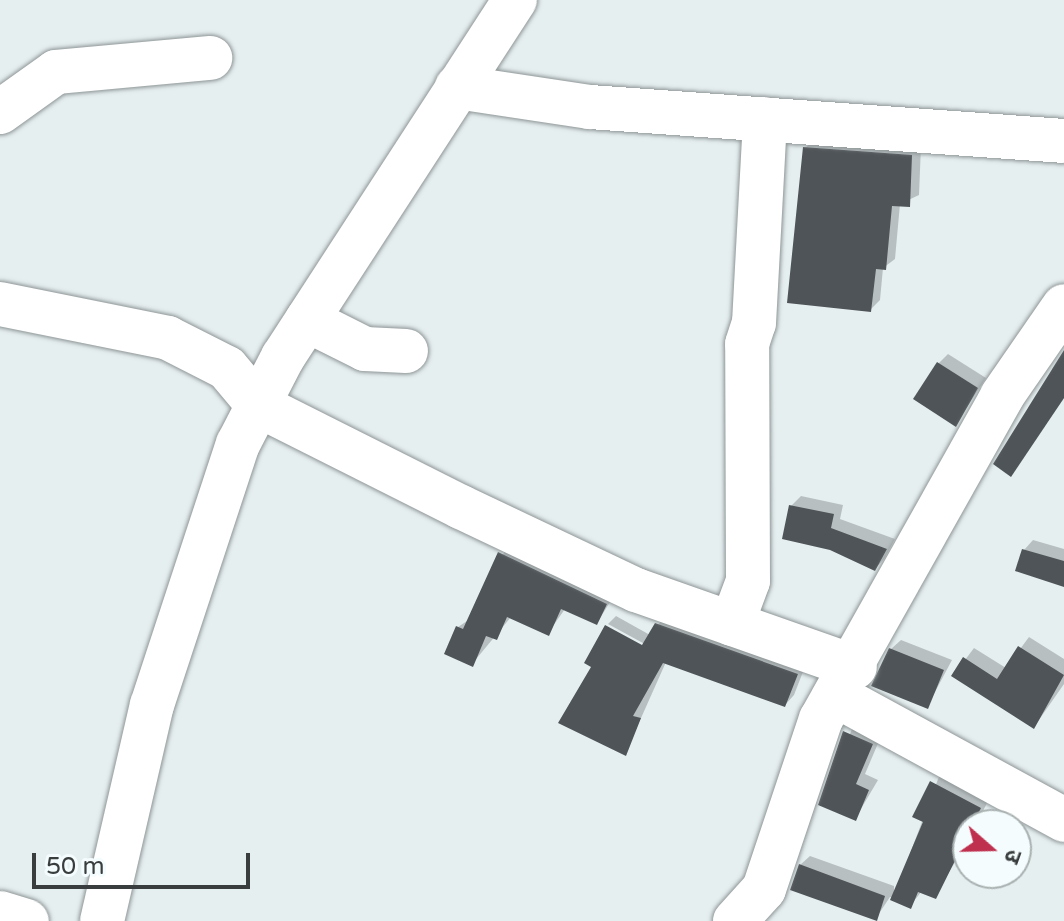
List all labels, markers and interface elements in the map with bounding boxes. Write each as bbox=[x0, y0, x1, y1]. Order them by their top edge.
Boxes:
north arrow bbox=[952, 809, 1032, 889]
scale bar bbox=[36, 837, 254, 887]
text: उ bbox=[998, 846, 1027, 867]
text: 50 m bbox=[46, 852, 104, 881]

